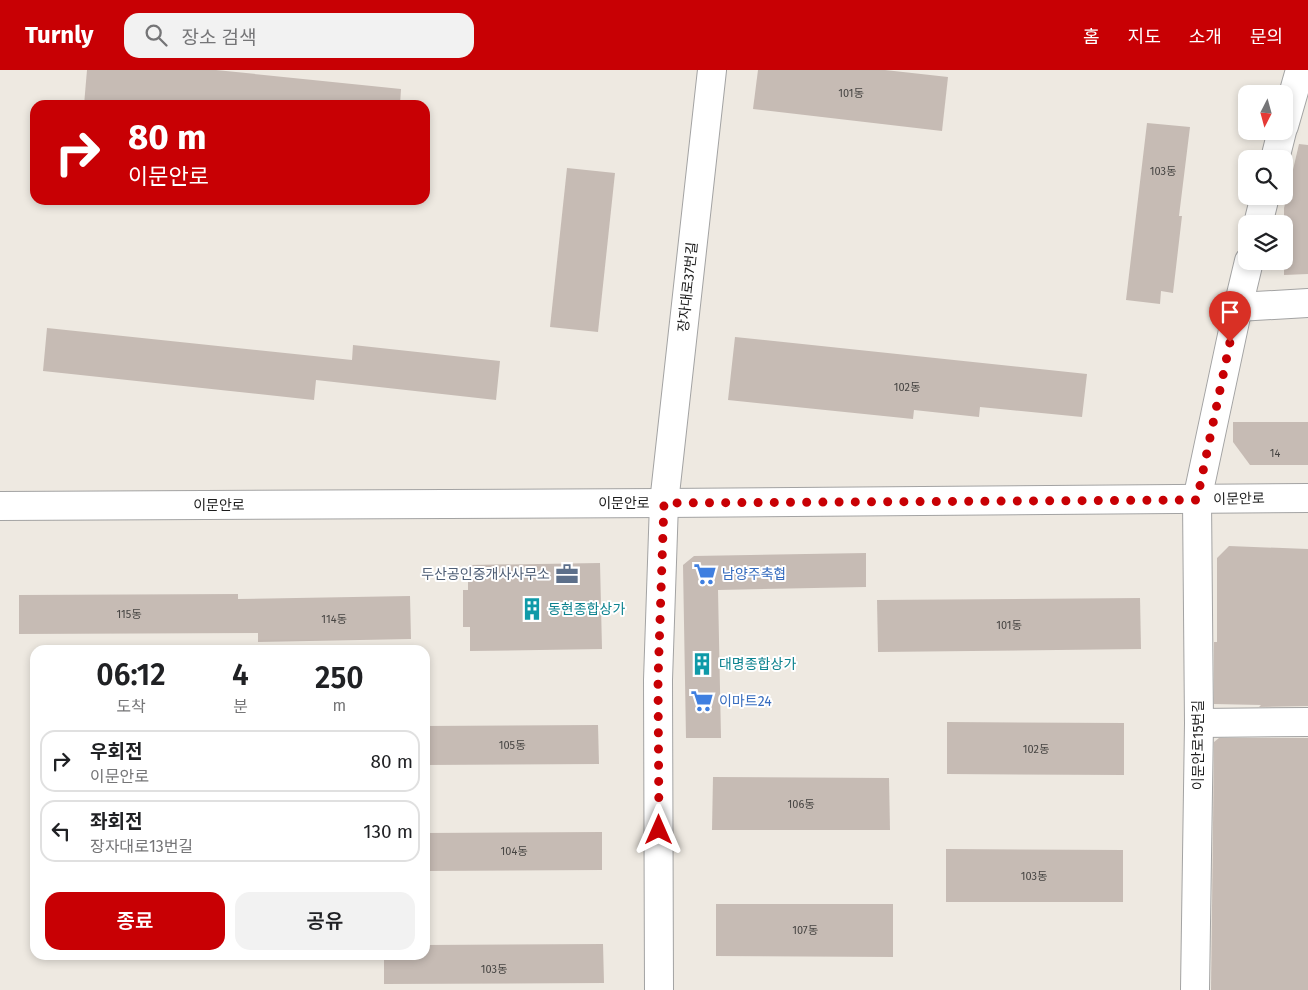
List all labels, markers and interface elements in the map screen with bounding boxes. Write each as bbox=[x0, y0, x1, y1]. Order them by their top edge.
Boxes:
search box bbox=[124, 13, 474, 58]
text: Turnly bbox=[25, 21, 94, 49]
icon: search bbox=[142, 21, 170, 49]
text: 장소 검색 bbox=[182, 26, 257, 49]
text: 홈 bbox=[1083, 26, 1100, 48]
text: 지도 bbox=[1128, 26, 1161, 48]
text: 소개 bbox=[1189, 26, 1222, 48]
text: 문의 bbox=[1250, 26, 1283, 48]
north arrow bbox=[1238, 85, 1292, 140]
map controls bbox=[1238, 85, 1293, 270]
house number: 101동 bbox=[838, 87, 864, 100]
text: 80 m bbox=[128, 116, 207, 158]
icon: right bbox=[45, 120, 110, 185]
button: search bbox=[1238, 150, 1293, 205]
text: 이문안로 bbox=[128, 163, 209, 190]
house number: 103동 bbox=[1150, 165, 1176, 178]
button: layers bbox=[1238, 215, 1293, 270]
street label: 장자대로37번길 bbox=[675, 241, 701, 333]
pin bbox=[1209, 291, 1251, 342]
icon: arrive bbox=[1216, 298, 1244, 326]
house number: 102동 bbox=[894, 381, 920, 394]
house number: 14 bbox=[1270, 447, 1280, 460]
street label: 이문안로 bbox=[1213, 490, 1265, 508]
street label: 이문안로 bbox=[598, 495, 650, 512]
street label: 이문안로 bbox=[193, 497, 245, 514]
office icon: 두산공인중개사사무소 bbox=[554, 561, 580, 587]
supermarket icon: 남양주축협 bbox=[692, 561, 718, 587]
place label: 두산공인중개사사무소 bbox=[421, 566, 550, 583]
place label: 남양주축협 bbox=[722, 566, 786, 583]
building icon: 동현종합상가 bbox=[519, 596, 545, 622]
place label: 동현종합상가 bbox=[548, 601, 625, 618]
house number: 115동 bbox=[116, 608, 142, 621]
house number: 114동 bbox=[321, 613, 347, 626]
house number: 101동 bbox=[996, 619, 1022, 632]
building icon: 대명종합상가 bbox=[689, 651, 715, 677]
place label: 대명종합상가 bbox=[719, 656, 796, 673]
text: 06:12 bbox=[96, 657, 166, 693]
text: 4 bbox=[232, 657, 249, 693]
text: 250 bbox=[315, 660, 364, 696]
supermarket icon: 이마트24 bbox=[689, 688, 715, 714]
place label: 이마트24 bbox=[719, 693, 772, 710]
text: m bbox=[332, 696, 346, 715]
text: 도착 bbox=[116, 697, 146, 716]
text: 분 bbox=[233, 697, 248, 716]
street label: 이문안로15번길 bbox=[1190, 700, 1207, 790]
house number: 105동 bbox=[499, 739, 525, 752]
text: 우회전 bbox=[90, 740, 142, 763]
house number: 102동 bbox=[1023, 743, 1049, 756]
icon: right bbox=[47, 747, 75, 775]
text: 80 m bbox=[371, 750, 413, 773]
text: 이문안로 bbox=[90, 767, 149, 786]
house number: 106동 bbox=[788, 798, 814, 811]
position arrow bbox=[632, 803, 684, 855]
text: 좌회전 bbox=[90, 810, 142, 833]
icon: left bbox=[47, 817, 75, 845]
text: 130 m bbox=[363, 820, 413, 843]
text: 장자대로13번길 bbox=[90, 837, 193, 856]
house number: 104동 bbox=[501, 845, 527, 858]
house number: 103동 bbox=[1021, 870, 1047, 883]
button: 종료 bbox=[45, 892, 225, 950]
button: 공유 bbox=[235, 892, 415, 950]
house number: 107동 bbox=[792, 924, 818, 937]
house number: 103동 bbox=[481, 963, 507, 976]

